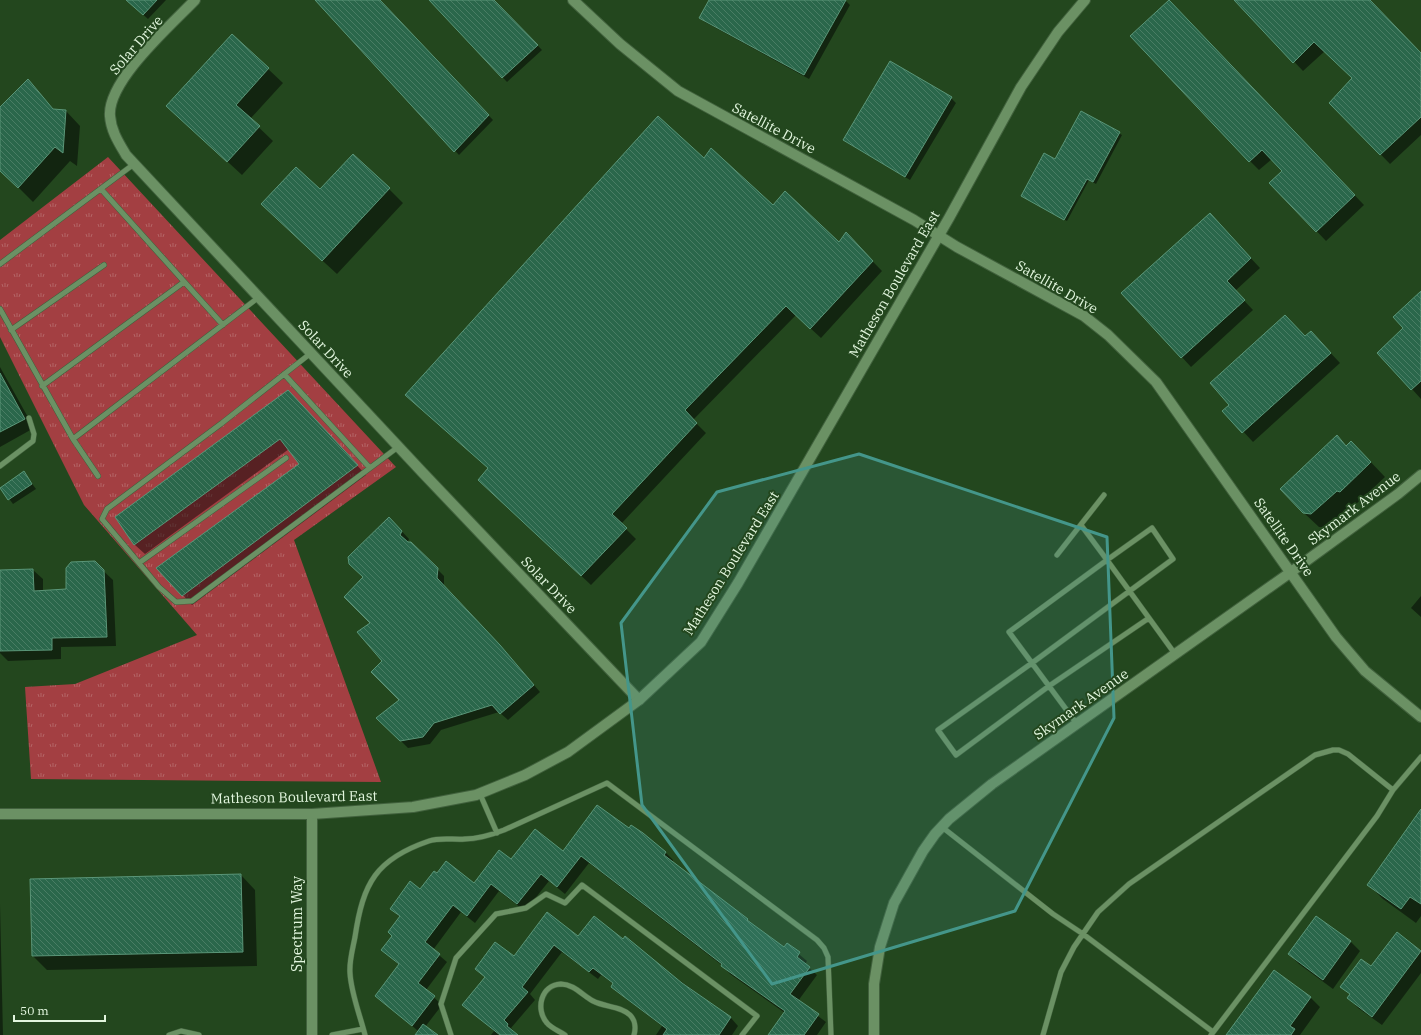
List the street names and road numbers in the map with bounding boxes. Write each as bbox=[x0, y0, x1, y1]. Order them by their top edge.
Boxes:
street label: Solar Drive bbox=[105, 12, 167, 78]
street label: Satellite Drive bbox=[729, 98, 819, 158]
street label: Matheson Boulevard East bbox=[845, 207, 943, 361]
street label: Satellite Drive bbox=[1013, 256, 1101, 318]
street label: Solar Drive bbox=[295, 316, 357, 382]
street label: Skymark Avenue bbox=[1304, 467, 1404, 549]
street label: Matheson Boulevard East bbox=[679, 488, 783, 638]
street label: Satellite Drive bbox=[1250, 494, 1318, 580]
street label: Solar Drive bbox=[517, 553, 581, 617]
street label: Skymark Avenue bbox=[1030, 665, 1132, 743]
street label: Matheson Boulevard East bbox=[211, 787, 378, 807]
street label: Spectrum Way bbox=[288, 875, 306, 972]

